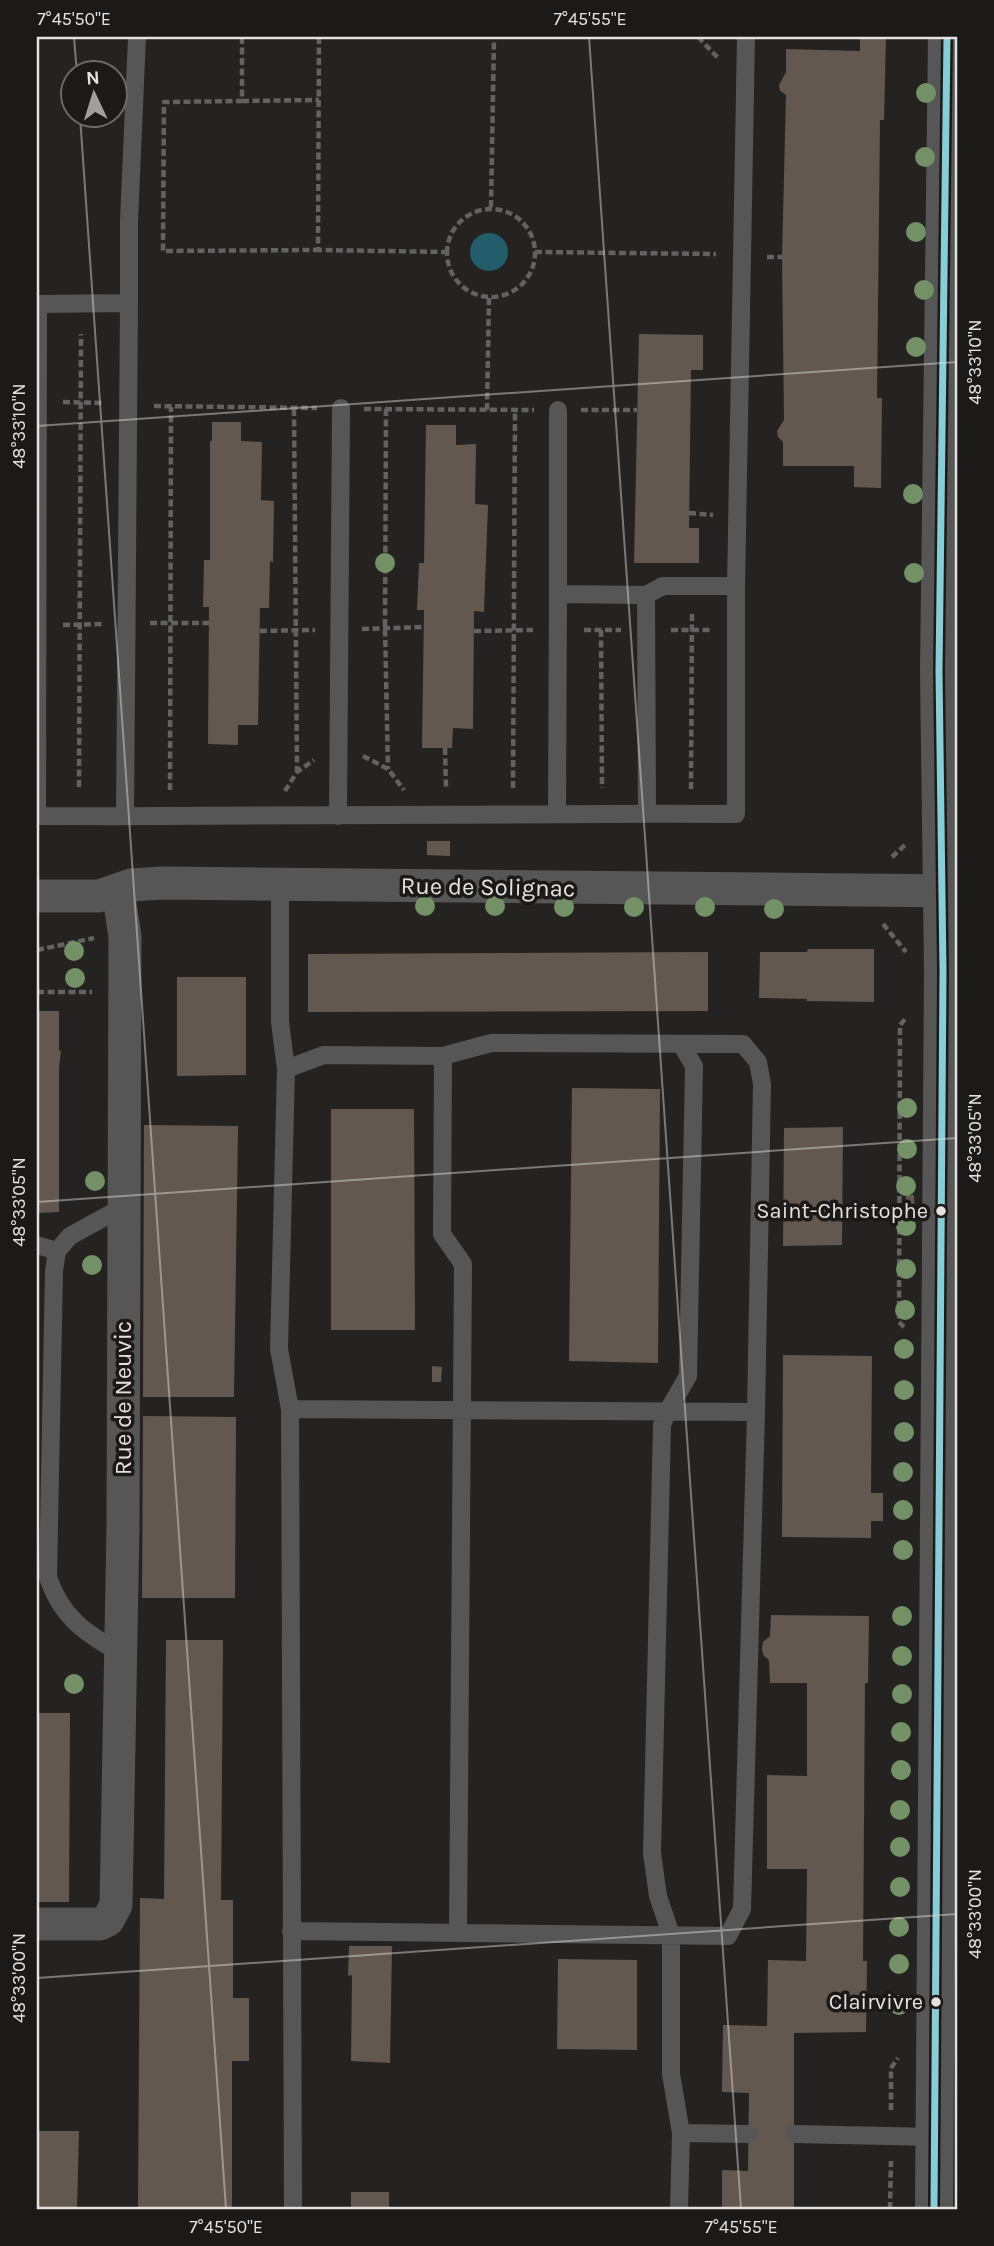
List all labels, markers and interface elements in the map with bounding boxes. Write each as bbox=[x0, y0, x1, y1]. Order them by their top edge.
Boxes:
text: 7°45'50"E bbox=[37, 8, 111, 30]
text: 7°45'55"E bbox=[553, 8, 627, 30]
north arrow bbox=[60, 60, 130, 130]
text: N bbox=[85, 67, 100, 89]
text: 48°33'10"N bbox=[964, 319, 986, 405]
text: 48°33'10"N bbox=[8, 383, 30, 469]
street label: Rue de Solignac bbox=[400, 871, 576, 903]
text: 48°33'05"N bbox=[964, 1093, 986, 1183]
text: 48°33'05"N bbox=[8, 1157, 30, 1247]
place label: Saint-Christophe bbox=[756, 1198, 928, 1224]
marker: Saint-Christophe bbox=[934, 1204, 948, 1218]
street label: Rue de Neuvic bbox=[109, 1321, 137, 1475]
text: 48°33'00"N bbox=[964, 1869, 986, 1959]
text: 48°33'00"N bbox=[8, 1933, 30, 2023]
place label: Clairvivre bbox=[829, 1989, 923, 2015]
marker: Clairvivre bbox=[929, 1995, 943, 2009]
text: 7°45'50"E bbox=[189, 2216, 263, 2238]
text: 7°45'55"E bbox=[704, 2216, 778, 2238]

